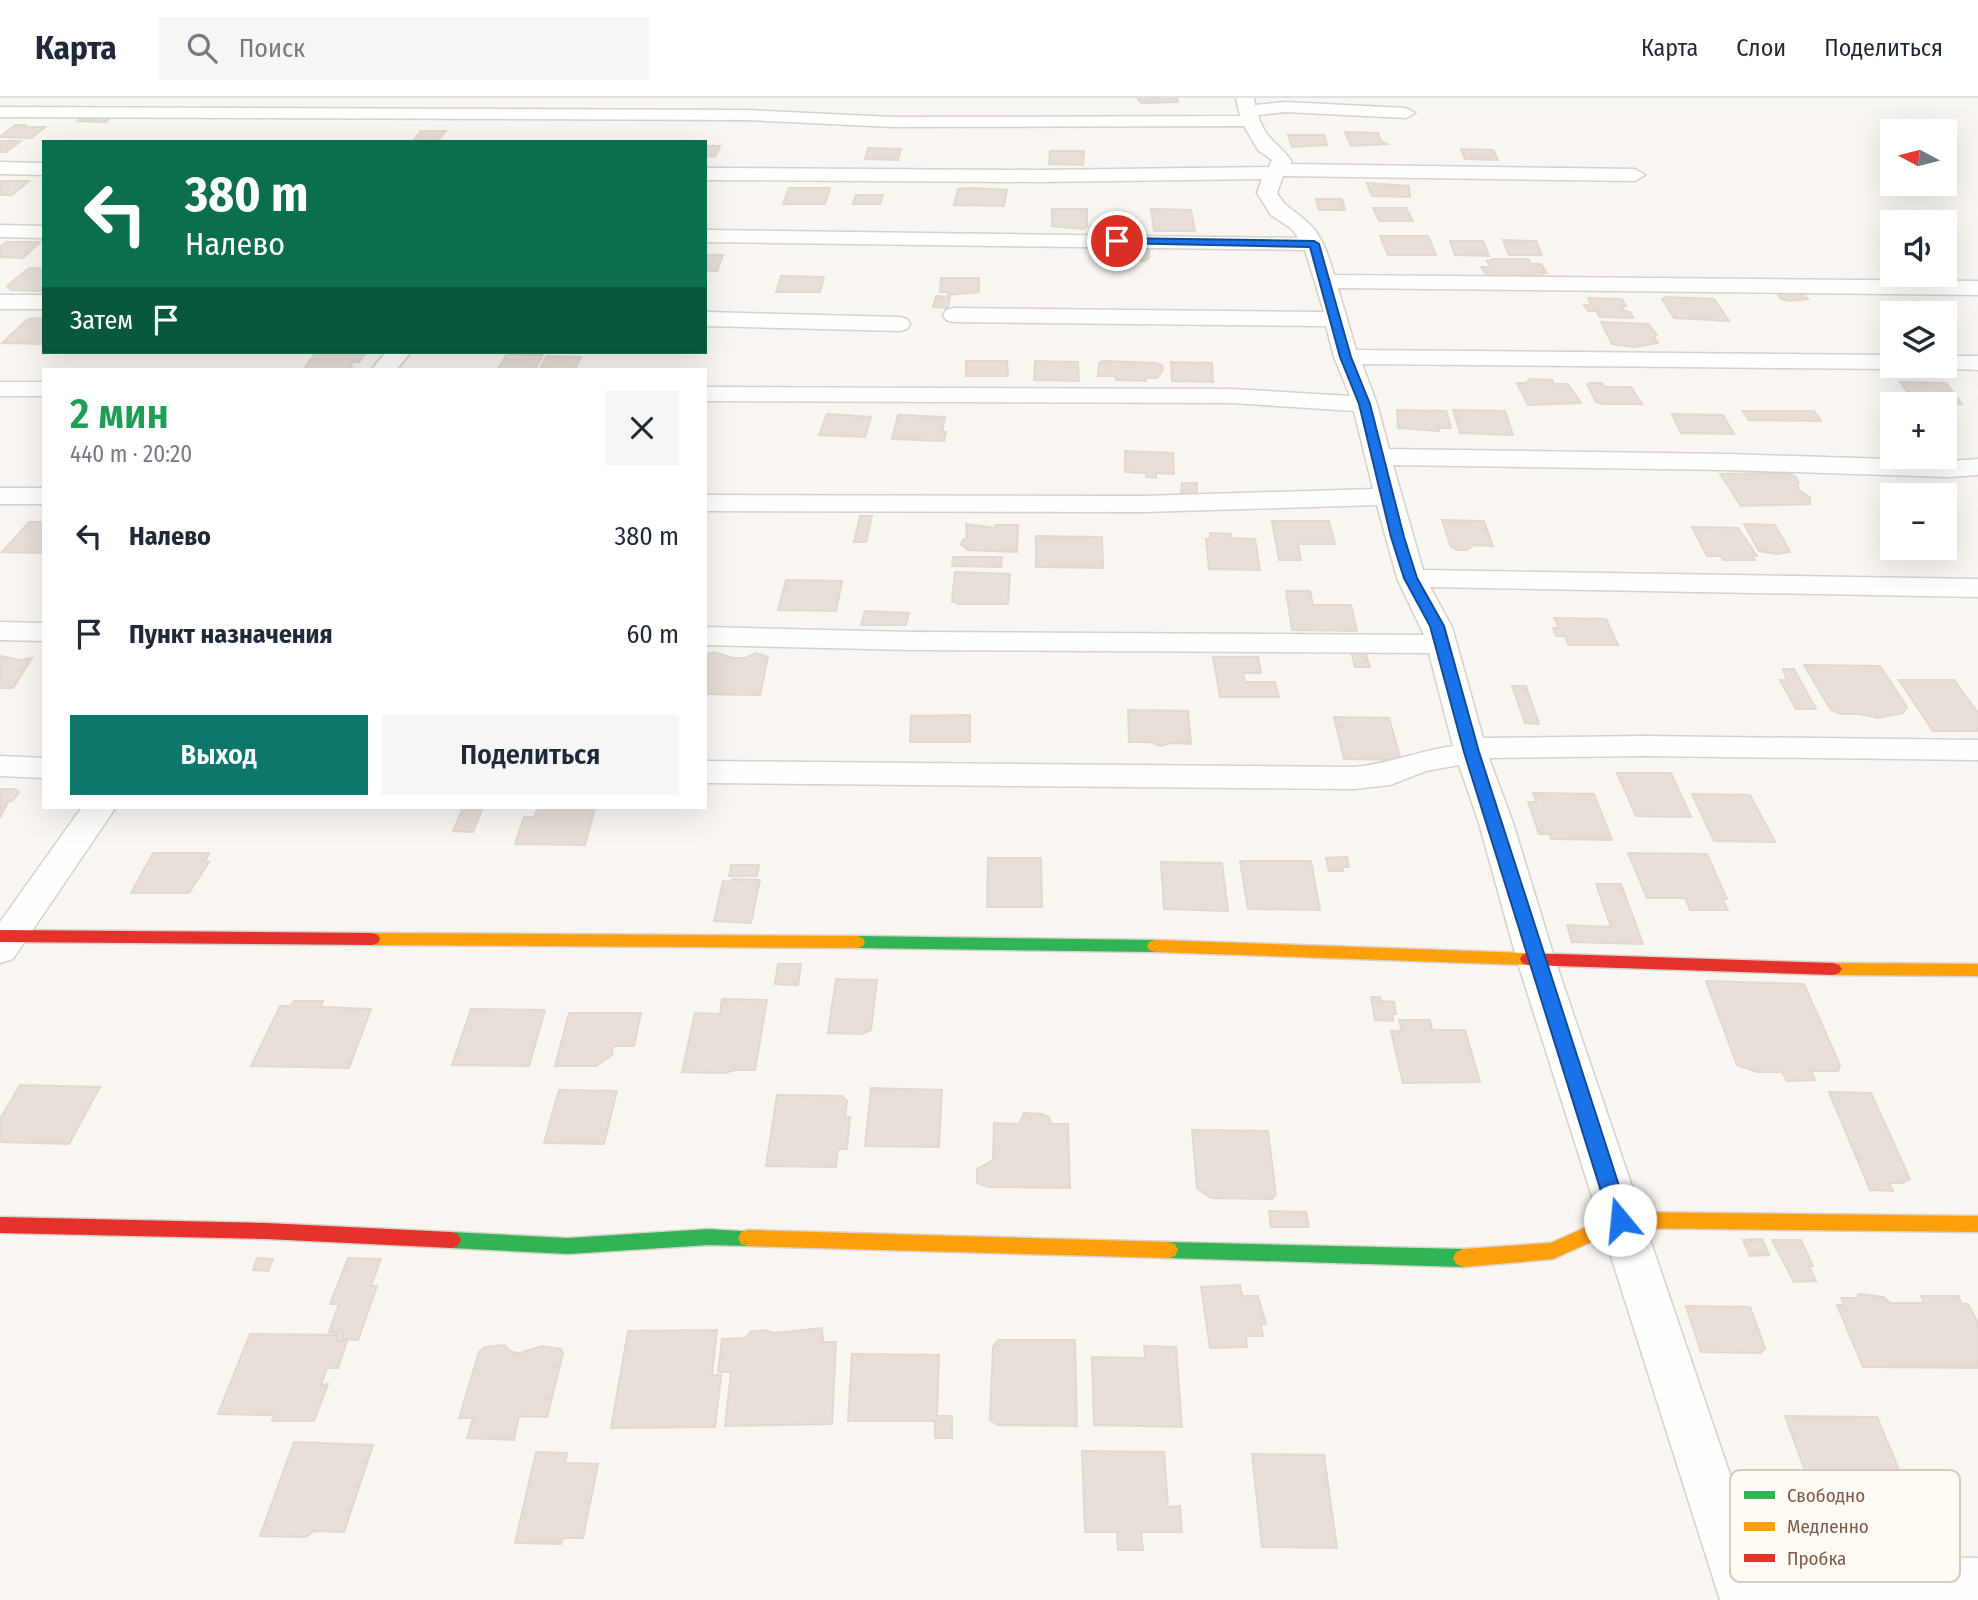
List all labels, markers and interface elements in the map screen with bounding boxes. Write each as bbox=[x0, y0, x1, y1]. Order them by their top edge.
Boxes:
search box bbox=[159, 17, 649, 80]
text: Карта bbox=[35, 28, 117, 68]
icon: search bbox=[183, 29, 221, 67]
text: Поиск bbox=[239, 33, 305, 64]
text: Карта bbox=[1641, 34, 1698, 62]
text: Слои bbox=[1736, 34, 1786, 62]
text: Поделиться bbox=[1824, 34, 1943, 62]
north arrow bbox=[1880, 119, 1956, 196]
map controls bbox=[1880, 119, 1957, 560]
text: 380 m bbox=[185, 165, 308, 224]
icon: left bbox=[70, 168, 161, 259]
button: sound bbox=[1880, 210, 1957, 287]
pin bbox=[1087, 211, 1147, 271]
icon: arrive bbox=[1098, 222, 1136, 260]
text: Налево bbox=[185, 225, 285, 263]
icon: arrive bbox=[147, 301, 185, 339]
button: layers bbox=[1880, 301, 1957, 378]
text: Затем bbox=[70, 305, 133, 336]
text: 2 мин bbox=[70, 389, 169, 439]
button: close bbox=[605, 391, 679, 465]
button: + bbox=[1880, 392, 1957, 469]
text: 440 m · 20:20 bbox=[70, 440, 192, 468]
button: − bbox=[1880, 483, 1957, 560]
icon: left bbox=[70, 517, 108, 555]
text: Налево bbox=[129, 521, 211, 552]
text: 380 m bbox=[615, 521, 679, 552]
icon: arrive bbox=[70, 615, 108, 653]
text: Пункт назначения bbox=[129, 619, 333, 650]
text: 60 m bbox=[626, 619, 679, 650]
button: Выход bbox=[70, 715, 368, 795]
button: Поделиться bbox=[382, 715, 679, 795]
position arrow bbox=[1583, 1183, 1657, 1257]
legend bbox=[1730, 1470, 1960, 1582]
text: Свободно bbox=[1787, 1484, 1865, 1507]
text: Медленно bbox=[1787, 1515, 1869, 1538]
text: Пробка bbox=[1787, 1547, 1846, 1570]

